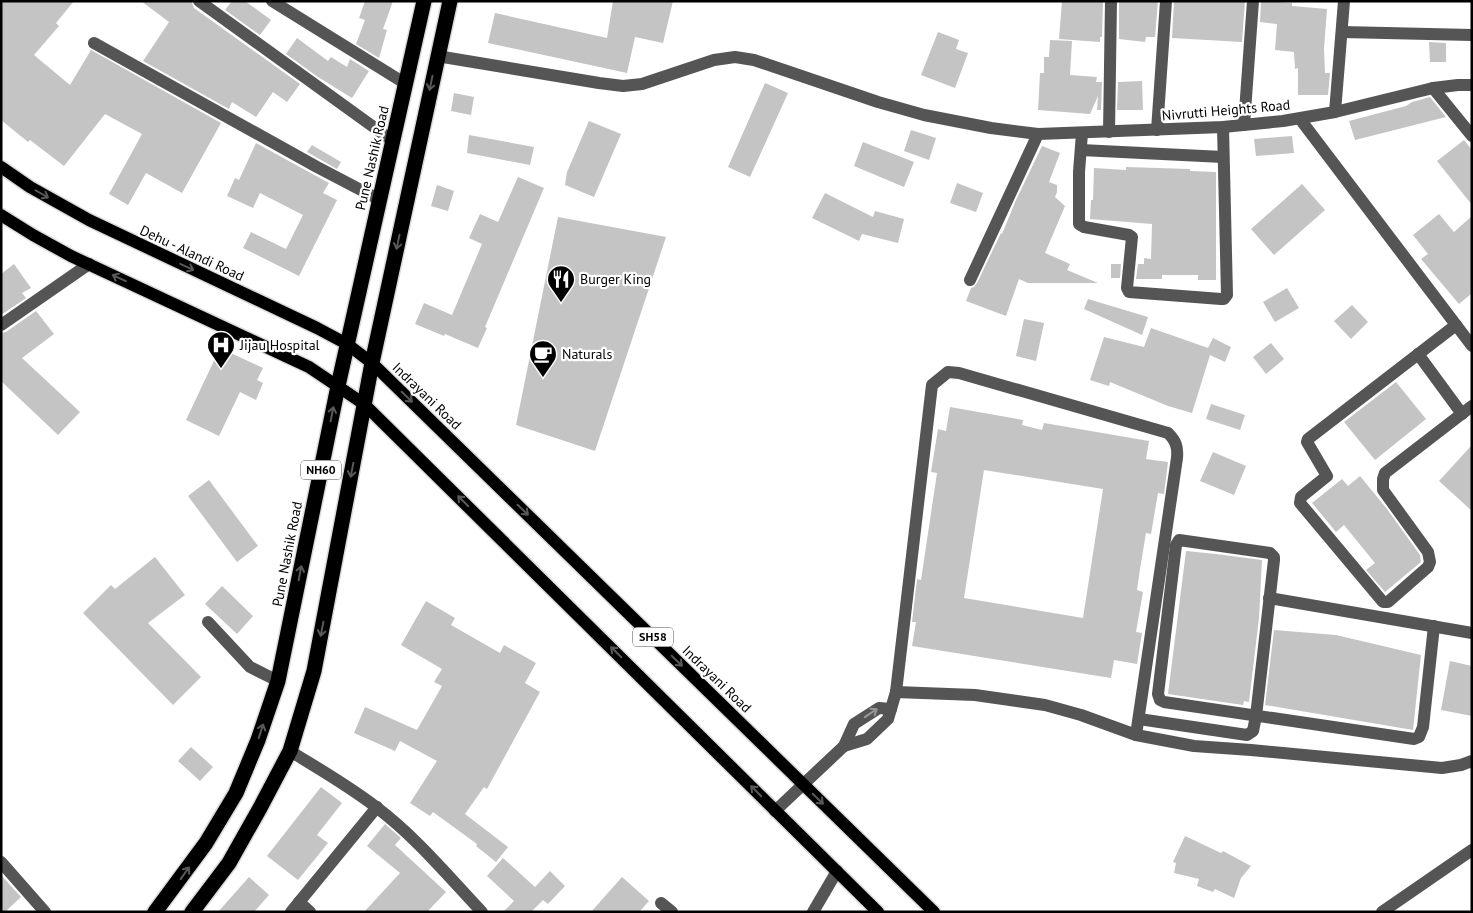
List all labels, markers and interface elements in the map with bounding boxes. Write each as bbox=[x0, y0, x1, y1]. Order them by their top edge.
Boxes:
one-way arrow bbox=[426, 75, 436, 91]
street label: Nivrutti Heights Road bbox=[1161, 95, 1291, 125]
street label: Pune Nashik Road bbox=[351, 104, 393, 212]
one-way arrow bbox=[34, 189, 48, 199]
street label: Dehu - Alandi Road bbox=[137, 221, 247, 285]
one-way arrow bbox=[393, 233, 402, 249]
one-way arrow bbox=[179, 263, 194, 272]
restaurant icon: Burger King bbox=[546, 264, 576, 303]
place label: Burger King bbox=[580, 270, 651, 288]
one-way arrow bbox=[112, 273, 127, 283]
hospital icon: Jijau Hospital bbox=[206, 330, 236, 369]
place label: Jijau Hospital bbox=[239, 336, 320, 354]
cafe icon: Naturals bbox=[528, 339, 558, 378]
place label: Naturals bbox=[562, 345, 612, 363]
street label: Indrayani Road bbox=[389, 359, 465, 433]
one-way arrow bbox=[401, 391, 413, 403]
one-way arrow bbox=[328, 406, 337, 422]
road number: NH60 bbox=[301, 460, 341, 480]
one-way arrow bbox=[346, 461, 356, 477]
one-way arrow bbox=[457, 495, 469, 507]
street label: Pune Nashik Road bbox=[268, 500, 306, 608]
one-way arrow bbox=[517, 504, 529, 517]
one-way arrow bbox=[296, 566, 305, 582]
one-way arrow bbox=[316, 621, 326, 637]
road number: SH58 bbox=[633, 628, 673, 646]
street label: Indrayani Road bbox=[679, 642, 755, 716]
one-way arrow bbox=[610, 647, 622, 659]
one-way arrow bbox=[671, 654, 683, 667]
one-way arrow bbox=[864, 708, 878, 718]
one-way arrow bbox=[257, 723, 267, 739]
one-way arrow bbox=[750, 785, 762, 798]
one-way arrow bbox=[812, 792, 824, 804]
one-way arrow bbox=[179, 867, 190, 880]

